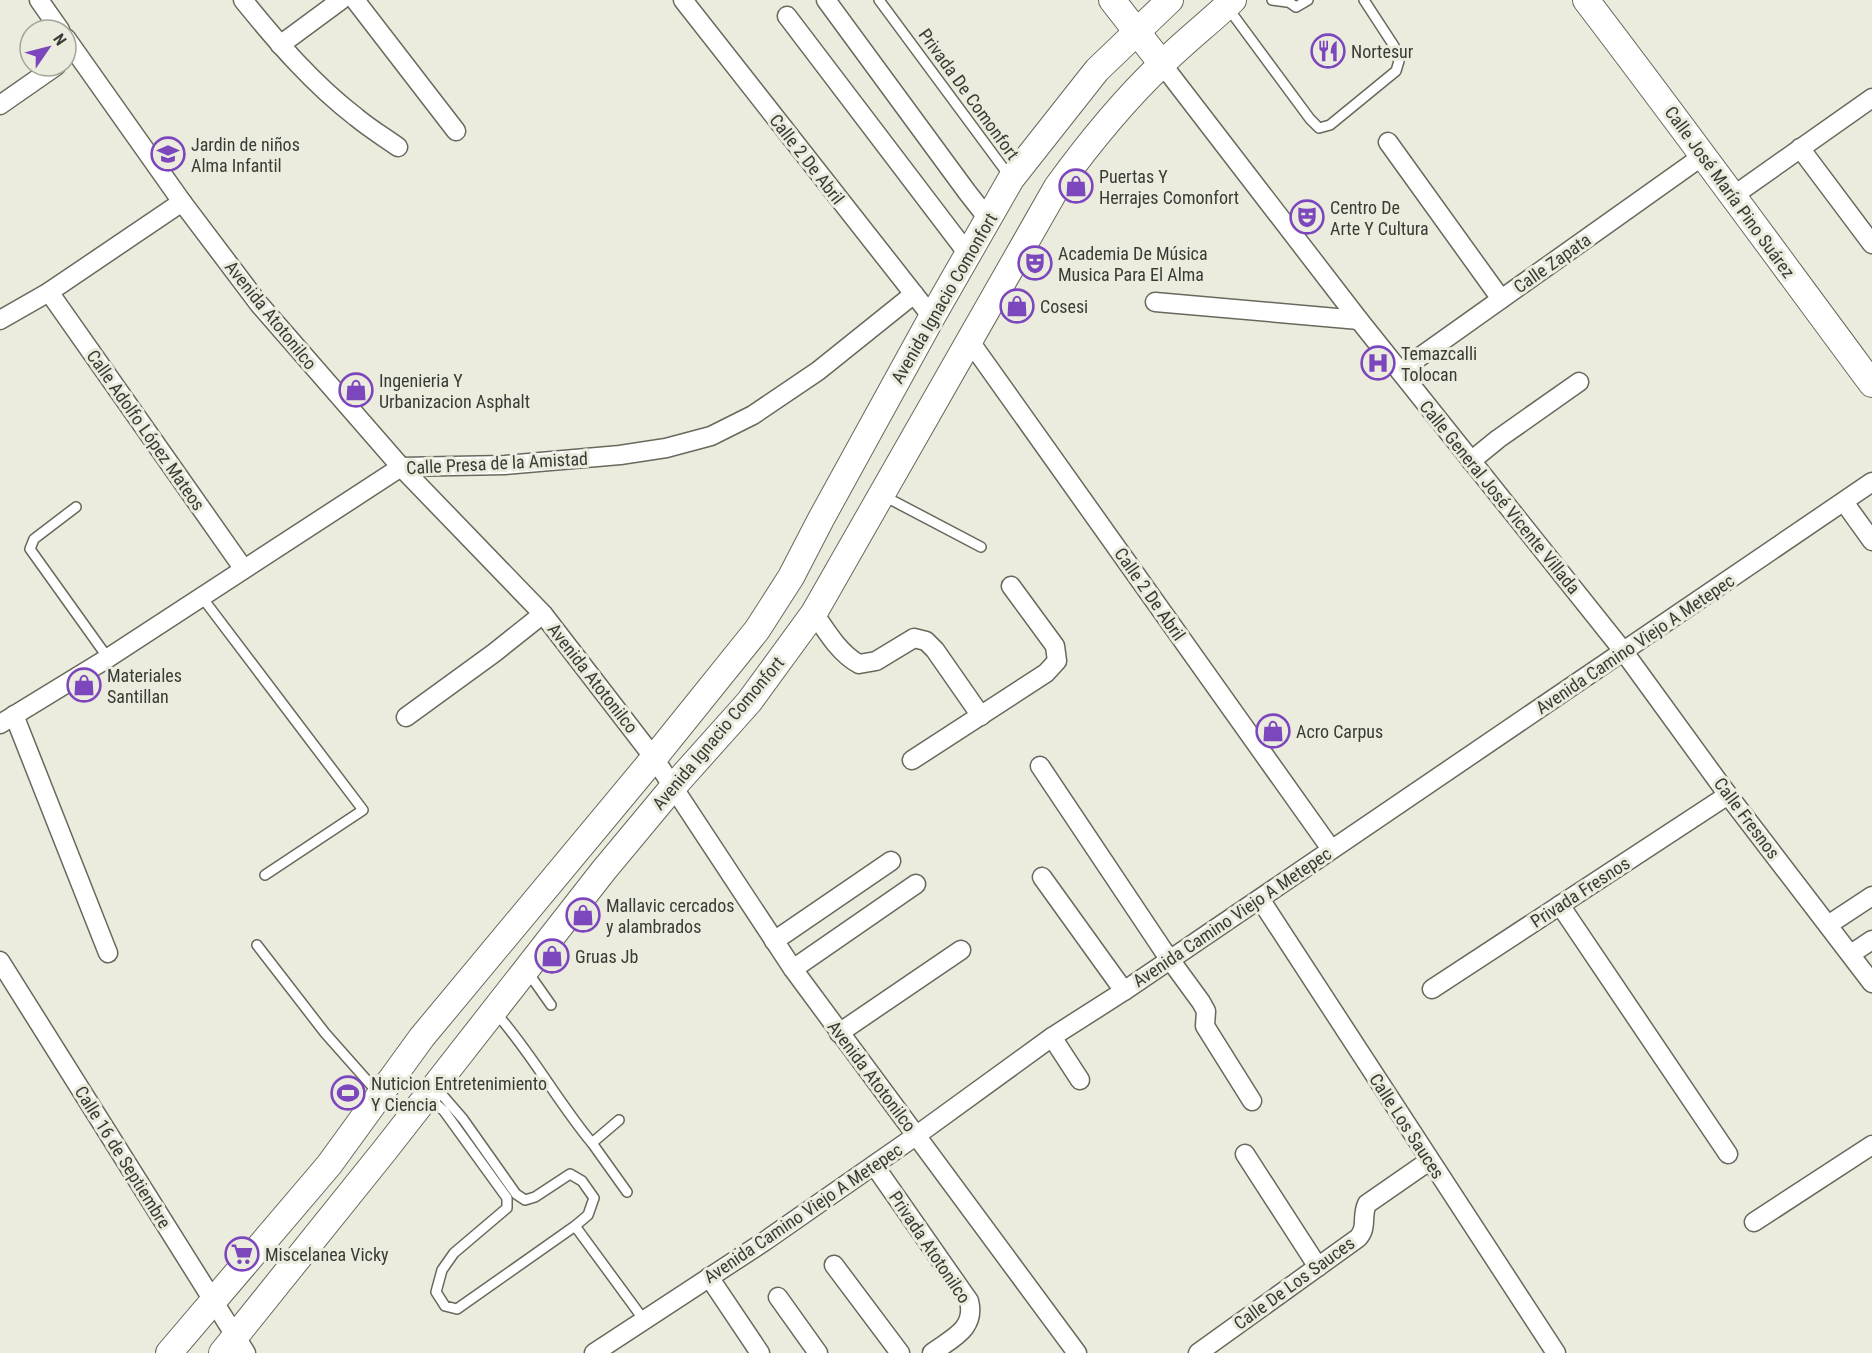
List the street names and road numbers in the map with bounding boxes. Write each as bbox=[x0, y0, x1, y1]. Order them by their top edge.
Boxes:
street label: Privada De Comonfort bbox=[914, 24, 1024, 164]
street label: Calle José María Pino Suárez bbox=[1661, 102, 1799, 282]
street label: Calle 2 De Abril bbox=[765, 110, 849, 208]
street label: Avenida Ignacio Comonfort bbox=[887, 209, 1001, 387]
street label: Calle Zapata bbox=[1509, 229, 1595, 297]
street label: Avenida Atotonilco bbox=[221, 257, 321, 373]
street label: Calle Adolfo López Mateos bbox=[83, 346, 209, 514]
street label: Calle General José Vicente Villada bbox=[1415, 396, 1585, 598]
street label: Calle Presa de la Amistad bbox=[406, 448, 588, 478]
street label: Calle 2 De Abril bbox=[1110, 544, 1190, 644]
street label: Avenida Camino Viejo A Metepec bbox=[1532, 570, 1738, 718]
street label: Avenida Atotonilco bbox=[544, 619, 642, 737]
street label: Avenida Ignacio Comonfort bbox=[648, 652, 788, 814]
street label: Calle Fresnos bbox=[1710, 773, 1784, 863]
street label: Avenida Camino Viejo A Metepec bbox=[1129, 843, 1335, 991]
street label: Privada Fresnos bbox=[1527, 852, 1633, 932]
street label: Avenida Atotonilco bbox=[823, 1016, 921, 1136]
street label: Calle Los Sauces bbox=[1365, 1069, 1449, 1183]
street label: Calle 16 de Septiembre bbox=[71, 1082, 175, 1232]
street label: Avenida Camino Viejo A Metepec bbox=[700, 1139, 906, 1287]
street label: Privada Atotonilco bbox=[885, 1187, 975, 1307]
street label: Calle De Los Sauces bbox=[1230, 1232, 1358, 1334]

